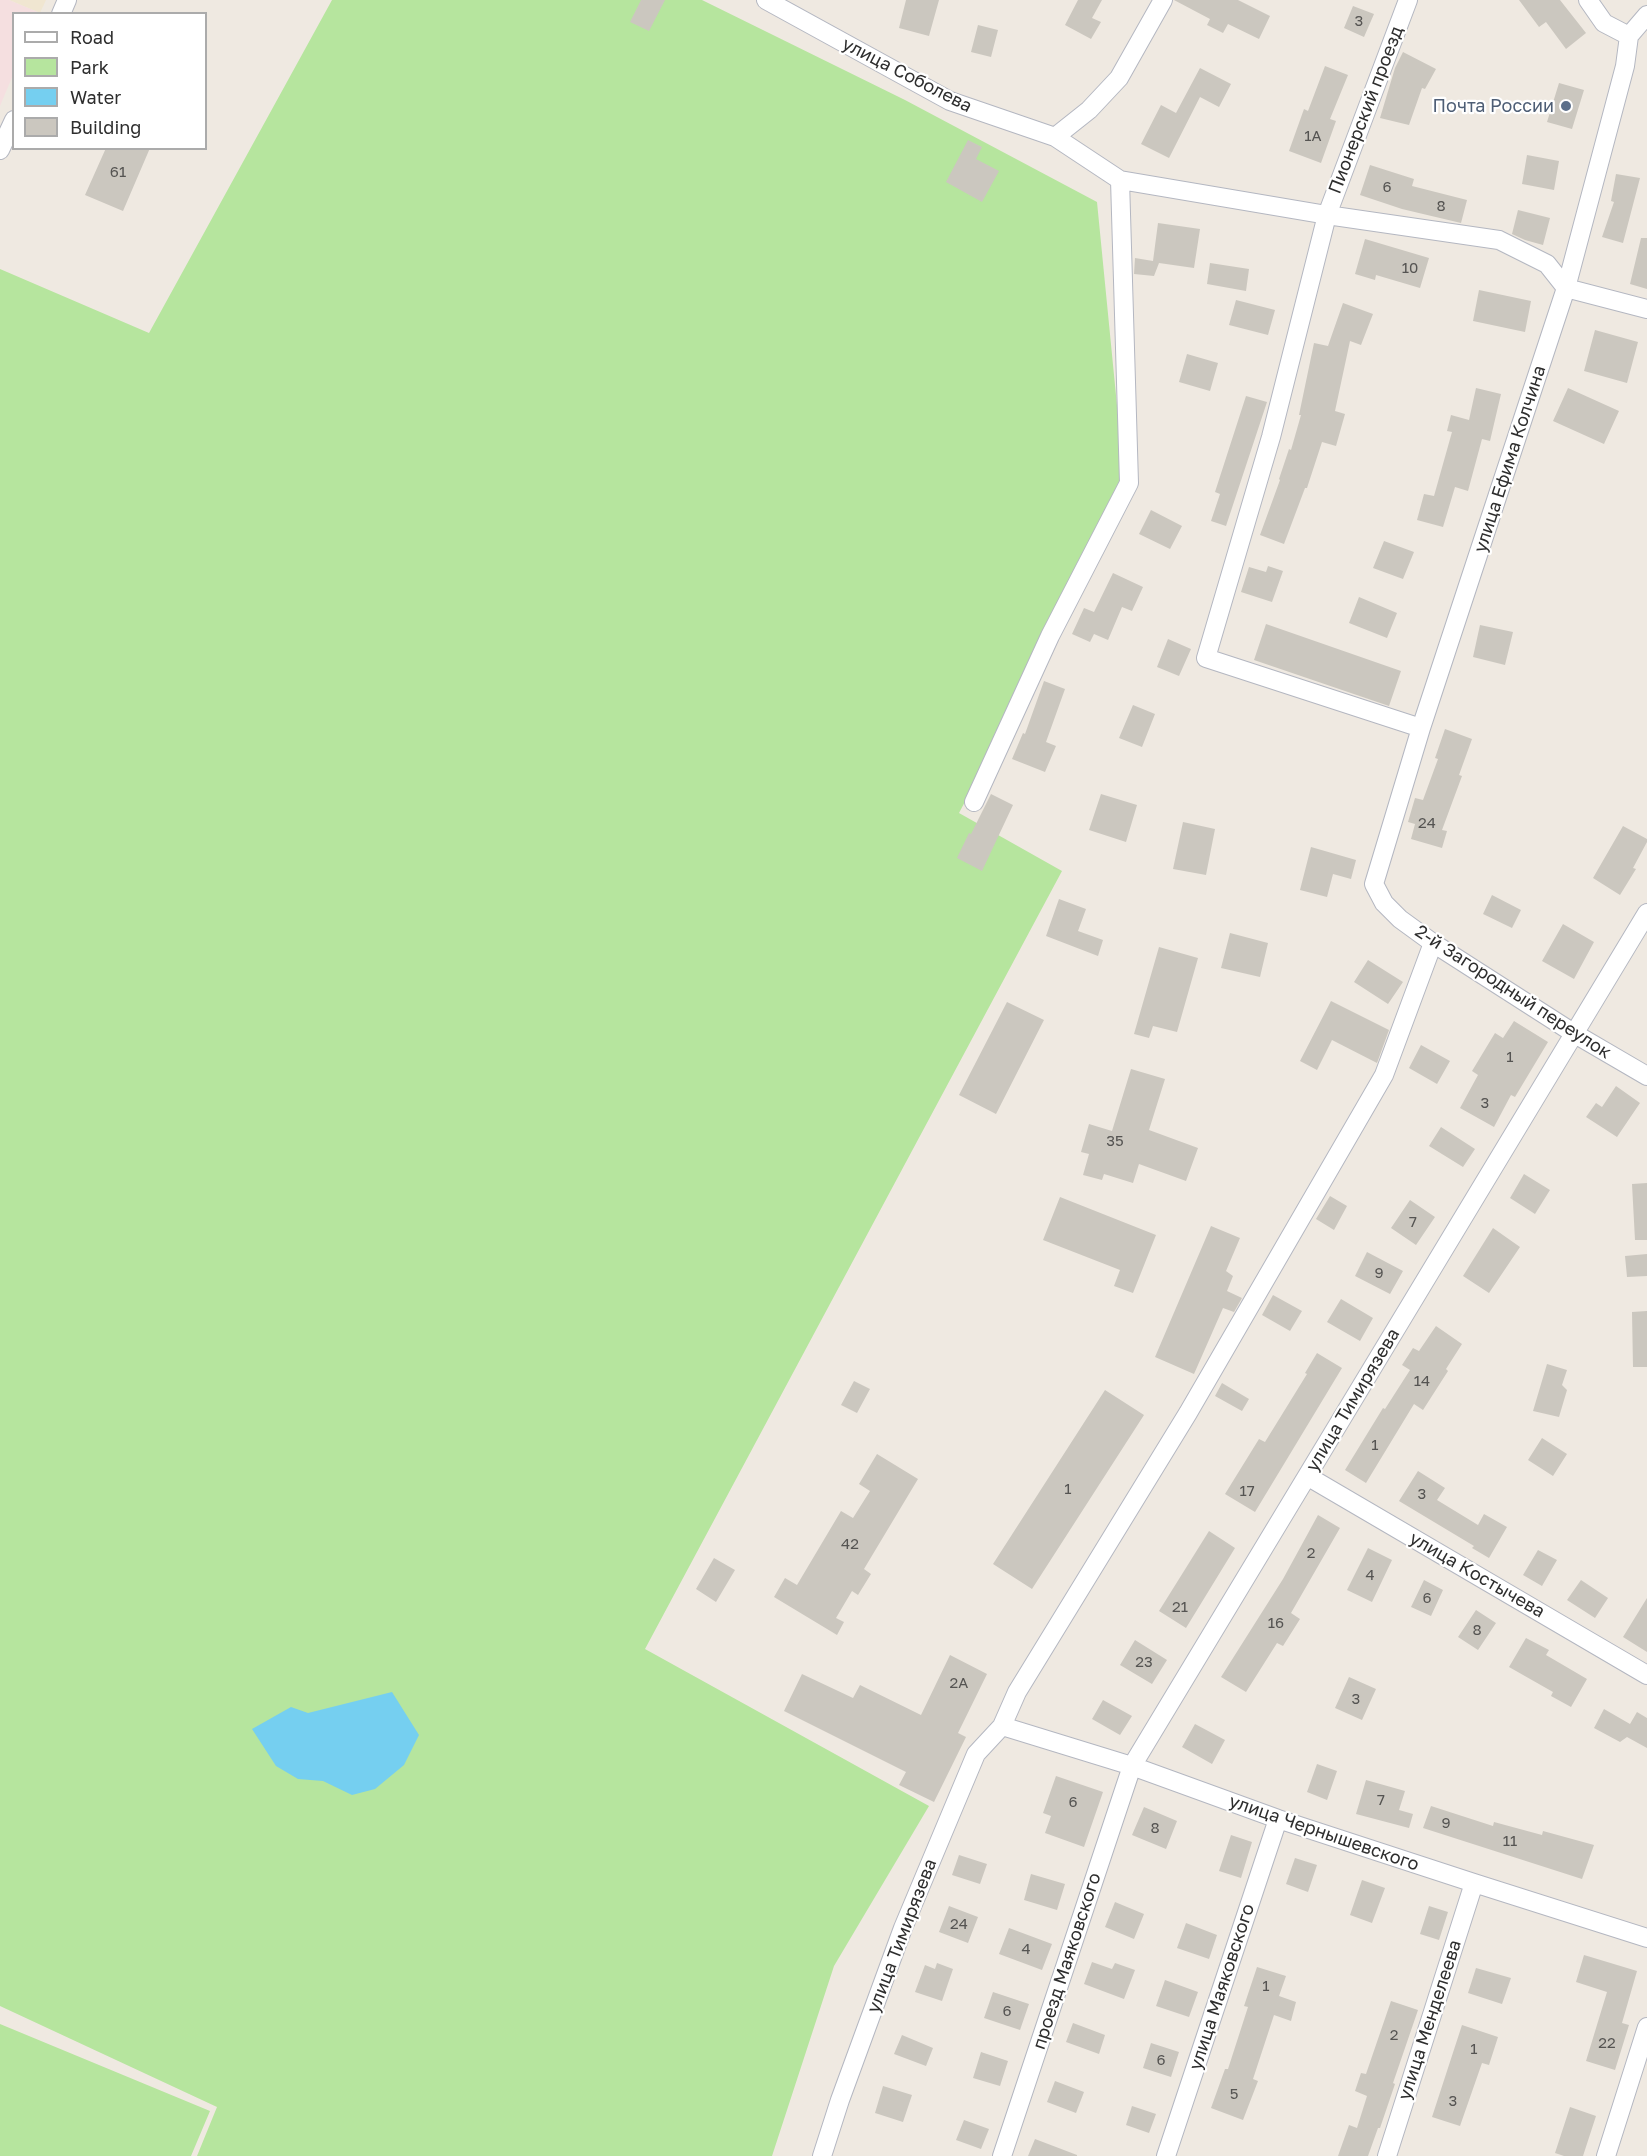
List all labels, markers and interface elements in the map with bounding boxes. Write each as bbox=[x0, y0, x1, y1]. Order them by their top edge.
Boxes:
legend bbox=[12, 12, 207, 150]
house number: 3 bbox=[1355, 12, 1363, 30]
street label: Пионерский проезд bbox=[1324, 23, 1408, 197]
text: Road bbox=[70, 26, 114, 48]
street label: улица Соболева bbox=[838, 33, 976, 117]
text: Park bbox=[70, 56, 109, 78]
text: Water bbox=[70, 86, 121, 108]
place label: Почта России bbox=[1433, 95, 1554, 117]
marker: Почта России bbox=[1559, 99, 1573, 113]
text: Building bbox=[70, 116, 141, 138]
house number: 1А bbox=[1304, 127, 1322, 145]
house number: 61 bbox=[110, 163, 126, 181]
house number: 6 bbox=[1382, 178, 1392, 196]
house number: 8 bbox=[1436, 197, 1446, 215]
house number: 10 bbox=[1402, 259, 1418, 277]
street label: улица Ефима Колчина bbox=[1470, 363, 1550, 555]
house number: 24 bbox=[1418, 814, 1436, 832]
street label: 2-й Загородный переулок bbox=[1411, 920, 1615, 1064]
house number: 1 bbox=[1506, 1048, 1514, 1066]
house number: 3 bbox=[1481, 1094, 1489, 1112]
house number: 35 bbox=[1106, 1132, 1124, 1150]
house number: 7 bbox=[1409, 1213, 1417, 1231]
house number: 9 bbox=[1374, 1264, 1384, 1282]
street label: улица Тимирязева bbox=[1302, 1324, 1404, 1476]
house number: 14 bbox=[1414, 1372, 1430, 1390]
house number: 1 bbox=[1371, 1436, 1379, 1454]
house number: 1 bbox=[1064, 1480, 1072, 1498]
house number: 17 bbox=[1239, 1482, 1255, 1500]
house number: 3 bbox=[1418, 1485, 1426, 1503]
street label: улица Костычева bbox=[1405, 1527, 1549, 1623]
house number: 42 bbox=[841, 1535, 859, 1553]
house number: 2 bbox=[1307, 1544, 1315, 1562]
house number: 4 bbox=[1365, 1566, 1375, 1584]
house number: 6 bbox=[1422, 1589, 1432, 1607]
house number: 21 bbox=[1172, 1598, 1188, 1616]
house number: 16 bbox=[1268, 1614, 1284, 1632]
house number: 8 bbox=[1472, 1621, 1482, 1639]
house number: 23 bbox=[1135, 1653, 1153, 1671]
house number: 2А bbox=[950, 1674, 968, 1692]
house number: 3 bbox=[1352, 1690, 1360, 1708]
street label: улица Чернышевского bbox=[1226, 1790, 1422, 1876]
house number: 7 bbox=[1377, 1791, 1385, 1809]
house number: 6 bbox=[1068, 1793, 1078, 1811]
house number: 9 bbox=[1441, 1814, 1451, 1832]
house number: 8 bbox=[1150, 1819, 1160, 1837]
house number: 11 bbox=[1503, 1832, 1517, 1850]
street label: улица Тимирязева bbox=[863, 1856, 941, 2016]
street label: проезд Маяковского bbox=[1028, 1870, 1106, 2052]
street label: улица Маяковского bbox=[1185, 1901, 1259, 2073]
house number: 24 bbox=[950, 1915, 968, 1933]
street label: улица Менделеева bbox=[1394, 1937, 1466, 2103]
house number: 4 bbox=[1021, 1940, 1031, 1958]
house number: 1 bbox=[1262, 1977, 1270, 1995]
house number: 6 bbox=[1002, 2002, 1012, 2020]
house number: 2 bbox=[1390, 2026, 1398, 2044]
house number: 22 bbox=[1598, 2034, 1616, 2052]
house number: 1 bbox=[1470, 2040, 1478, 2058]
house number: 6 bbox=[1156, 2051, 1166, 2069]
house number: 5 bbox=[1230, 2085, 1238, 2103]
house number: 3 bbox=[1449, 2092, 1457, 2110]

